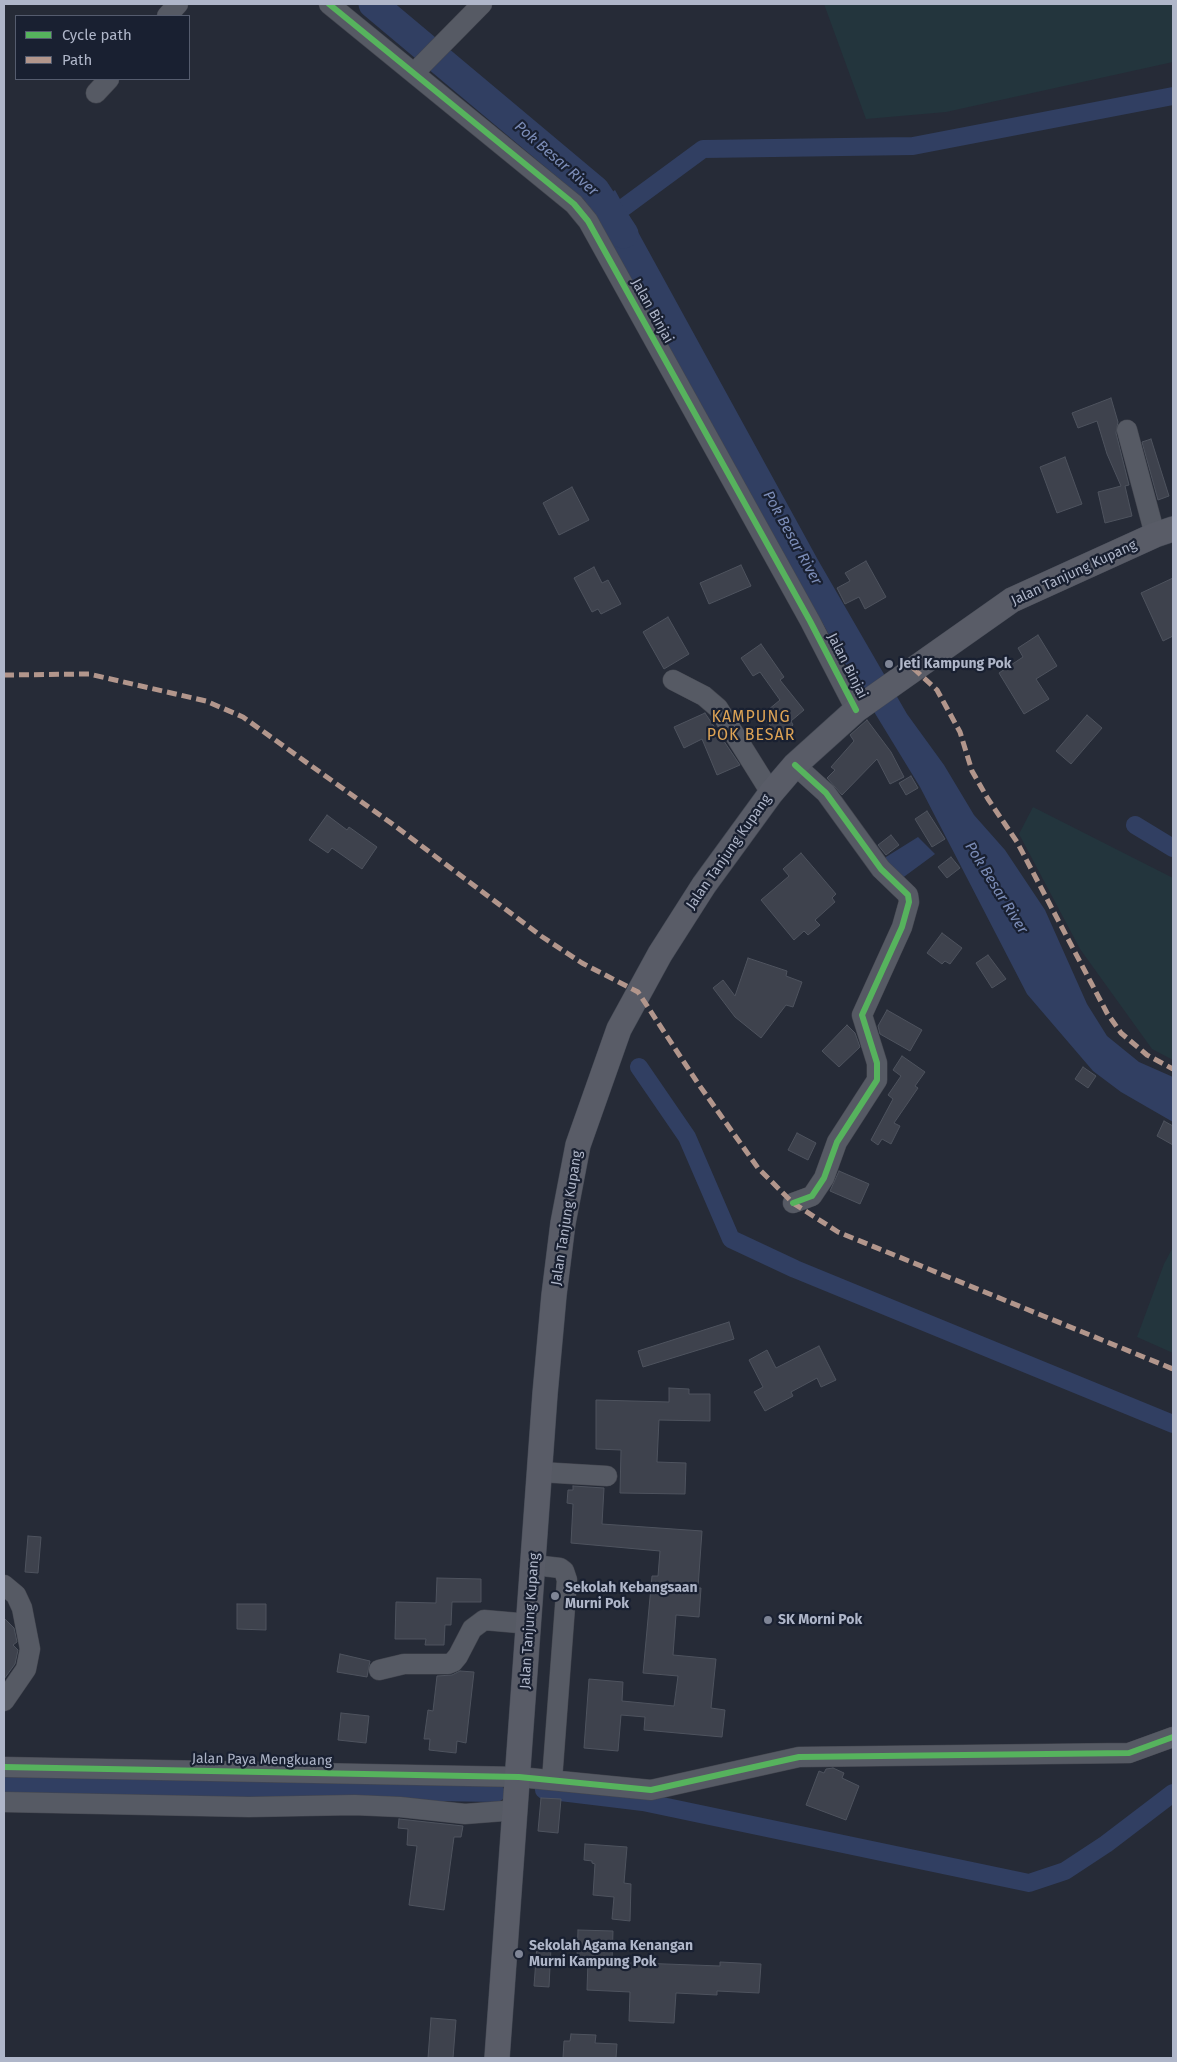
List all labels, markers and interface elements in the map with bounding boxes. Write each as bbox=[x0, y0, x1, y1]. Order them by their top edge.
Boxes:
legend bbox=[15, 15, 190, 80]
text: Cycle path bbox=[62, 26, 132, 44]
text: Path bbox=[62, 51, 92, 69]
water label: Pok Besar River bbox=[511, 118, 601, 200]
street label: Jalan Binjai bbox=[627, 276, 677, 346]
water label: Pok Besar River bbox=[759, 488, 825, 588]
street label: Jalan Tanjung Kupang bbox=[1009, 537, 1139, 609]
street label: Jalan Binjai bbox=[823, 630, 871, 702]
place label: Jeti Kampung Pok bbox=[899, 656, 1011, 672]
marker: Jeti Kampung Pok bbox=[883, 658, 895, 670]
district label: KAMPUNG POK BESAR bbox=[706, 708, 796, 746]
street label: Jalan Tanjung Kupang bbox=[683, 791, 775, 913]
water label: Pok Besar River bbox=[961, 839, 1031, 937]
street label: Jalan Tanjung Kupang bbox=[548, 1149, 586, 1287]
street label: Jalan Tanjung Kupang bbox=[517, 1552, 543, 1690]
place label: Sekolah Kebangsaan Murni Pok bbox=[565, 1580, 697, 1612]
marker: Sekolah Kebangsaan Murni Pok bbox=[549, 1590, 561, 1602]
place label: SK Morni Pok bbox=[778, 1612, 862, 1628]
marker: SK Morni Pok bbox=[762, 1614, 774, 1626]
street label: Jalan Paya Mengkuang bbox=[192, 1750, 332, 1770]
place label: Sekolah Agama Kenangan Murni Kampung Pok bbox=[529, 1938, 693, 1970]
marker: Sekolah Agama Kenangan Murni Kampung Pok bbox=[513, 1948, 525, 1960]

